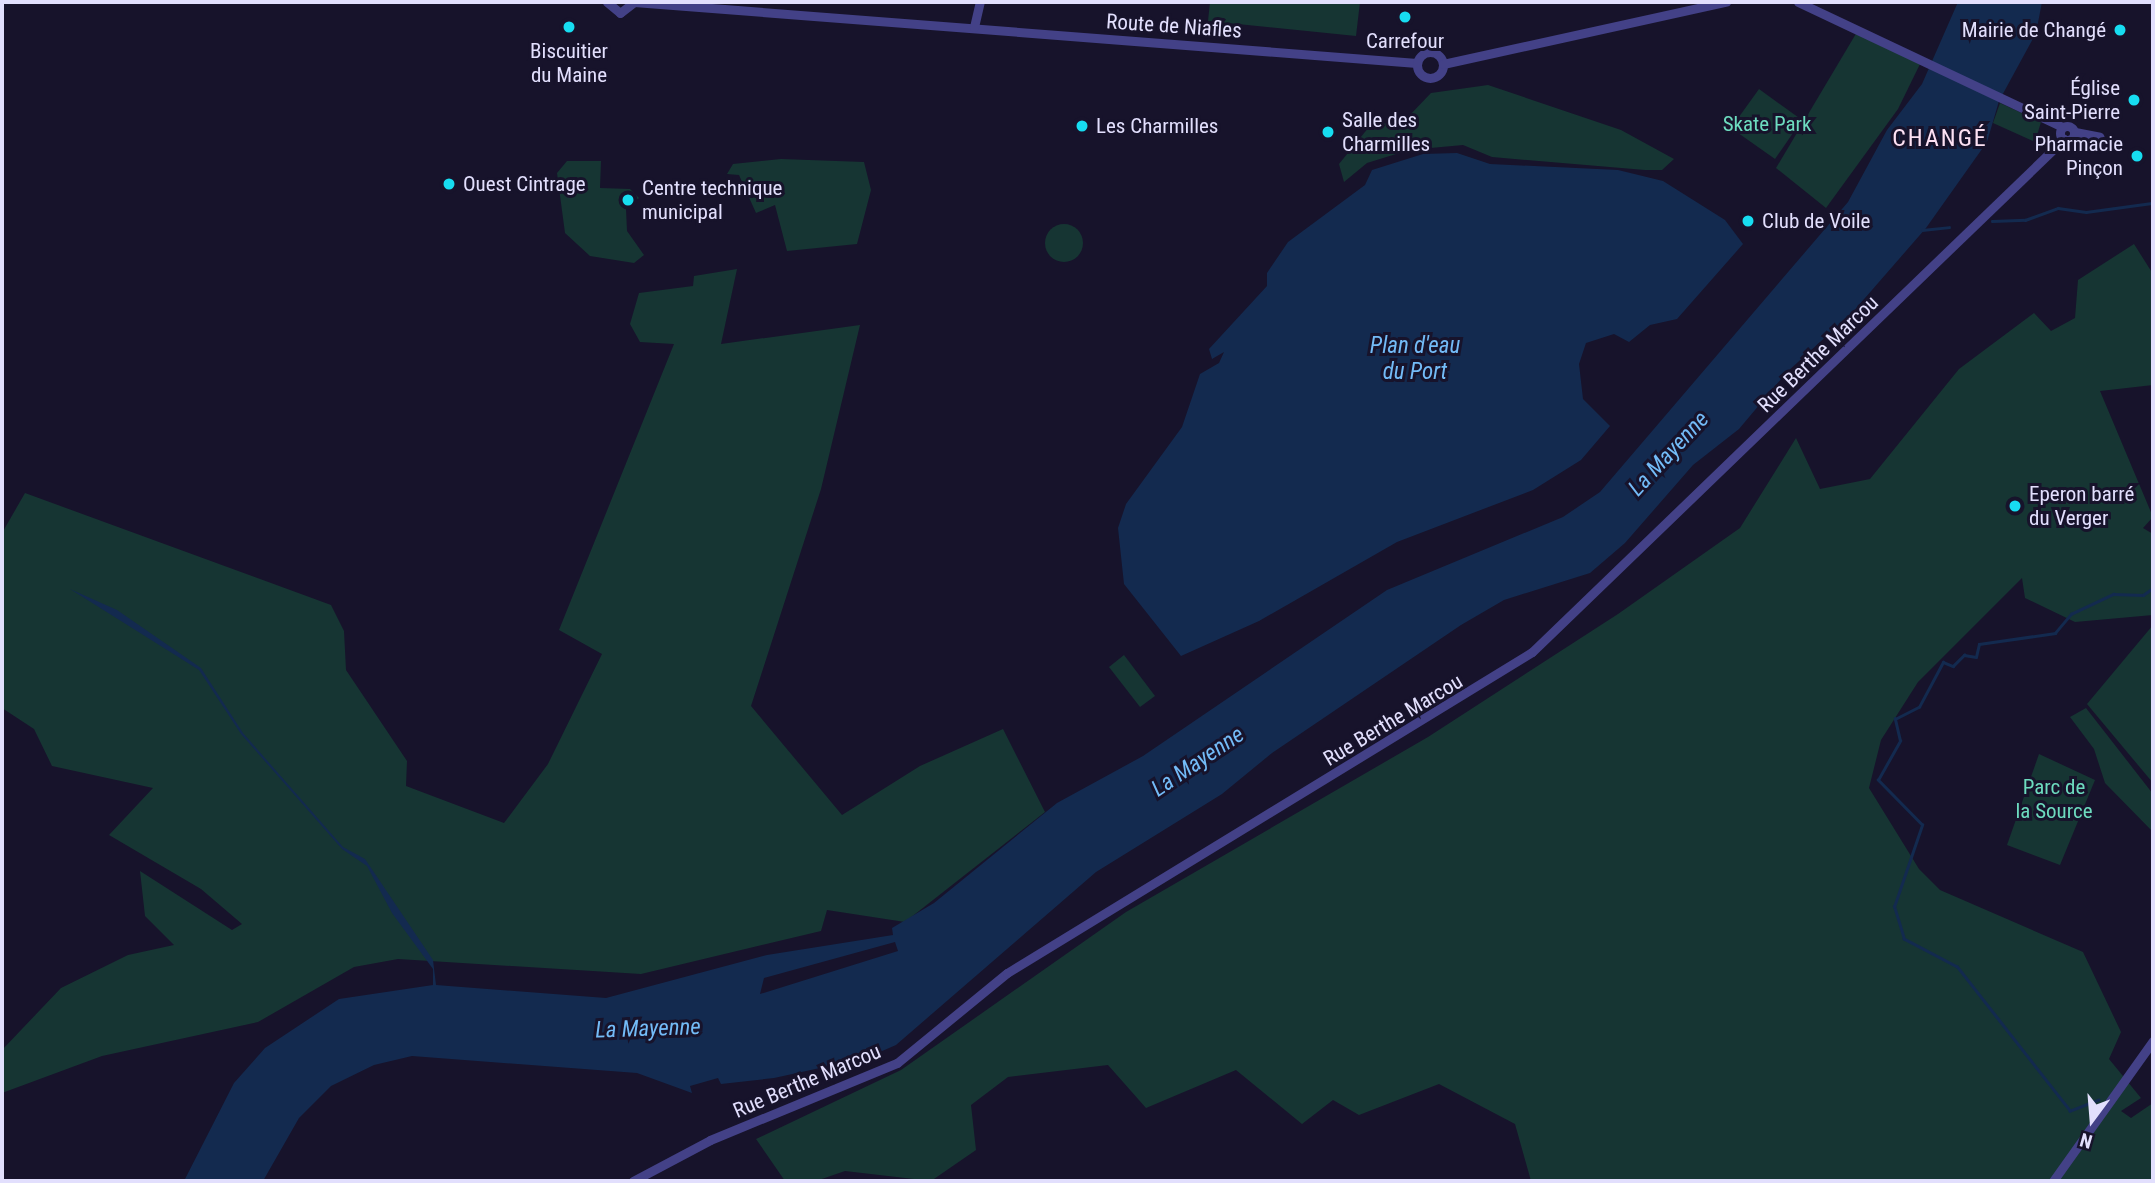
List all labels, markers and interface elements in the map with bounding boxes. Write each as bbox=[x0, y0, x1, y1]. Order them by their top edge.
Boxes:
street label: Route de Niafles bbox=[1105, 9, 1243, 43]
marker: Carrefour bbox=[1397, 9, 1413, 25]
place label: Mairie de Changé bbox=[1962, 17, 2106, 43]
marker: Biscuitier du Maine bbox=[561, 19, 577, 35]
marker: Mairie de Changé bbox=[2112, 22, 2128, 38]
place label: Carrefour bbox=[1366, 28, 1444, 54]
place label: Biscuitier du Maine bbox=[530, 38, 608, 88]
place label: Église Saint-Pierre bbox=[2024, 75, 2120, 125]
marker: Église Saint-Pierre bbox=[2126, 92, 2142, 108]
place label: Salle des Charmilles bbox=[1342, 107, 1430, 157]
park label: Skate Park bbox=[1723, 111, 1811, 137]
place label: Les Charmilles bbox=[1096, 113, 1218, 139]
marker: Les Charmilles bbox=[1074, 118, 1090, 134]
marker: Salle des Charmilles bbox=[1320, 124, 1336, 140]
district label: CHANGÉ bbox=[1893, 125, 1987, 153]
place label: Pharmacie Pinçon bbox=[2035, 131, 2123, 181]
marker: Pharmacie Pinçon bbox=[2129, 148, 2145, 164]
place label: Ouest Cintrage bbox=[463, 171, 586, 197]
place label: Centre technique municipal bbox=[642, 175, 782, 225]
marker: Ouest Cintrage bbox=[441, 176, 457, 192]
marker: Centre technique municipal bbox=[620, 192, 636, 208]
place label: Club de Voile bbox=[1762, 208, 1870, 234]
marker: Club de Voile bbox=[1740, 213, 1756, 229]
street label: Rue Berthe Marcou bbox=[1753, 290, 1883, 418]
water label: Plan d'eau du Port bbox=[1370, 332, 1460, 386]
water label: La Mayenne bbox=[1623, 406, 1715, 502]
place label: Eperon barré du Verger bbox=[2029, 481, 2134, 531]
marker: Eperon barré du Verger bbox=[2007, 498, 2023, 514]
street label: Rue Berthe Marcou bbox=[1319, 669, 1467, 771]
water label: La Mayenne bbox=[1147, 721, 1249, 803]
park label: Parc de la Source bbox=[2015, 774, 2093, 824]
water label: La Mayenne bbox=[595, 1013, 701, 1045]
street label: Rue Berthe Marcou bbox=[729, 1039, 885, 1123]
north arrow bbox=[2057, 1085, 2127, 1155]
text: N bbox=[2077, 1128, 2095, 1153]

